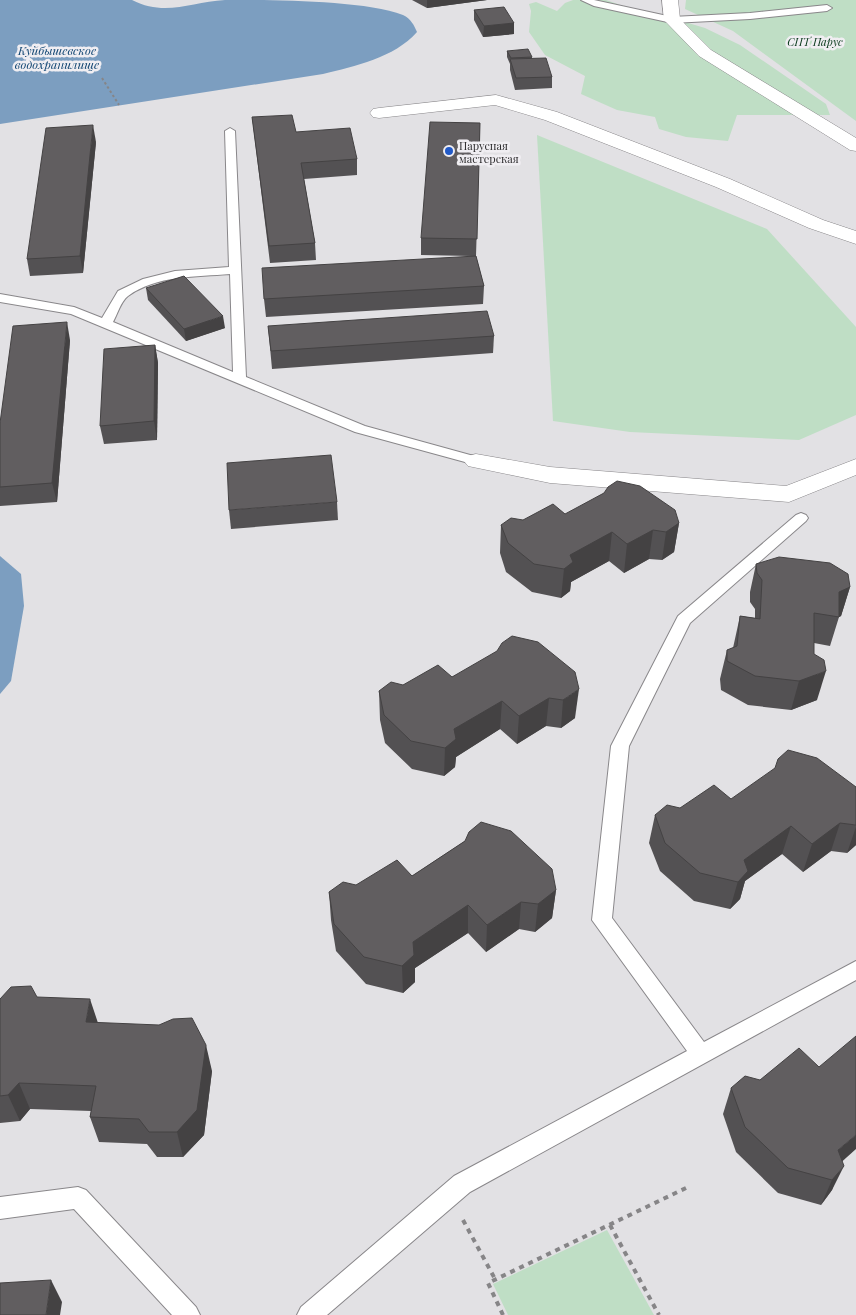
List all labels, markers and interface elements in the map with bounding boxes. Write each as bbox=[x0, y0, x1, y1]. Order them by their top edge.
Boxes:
park label: СНТ Парус bbox=[787, 34, 843, 49]
water label: Куйбышевское водохранилище bbox=[15, 42, 99, 72]
place label: Парусная мастерская bbox=[459, 138, 519, 166]
marker: Парусная мастерская bbox=[443, 145, 455, 157]

